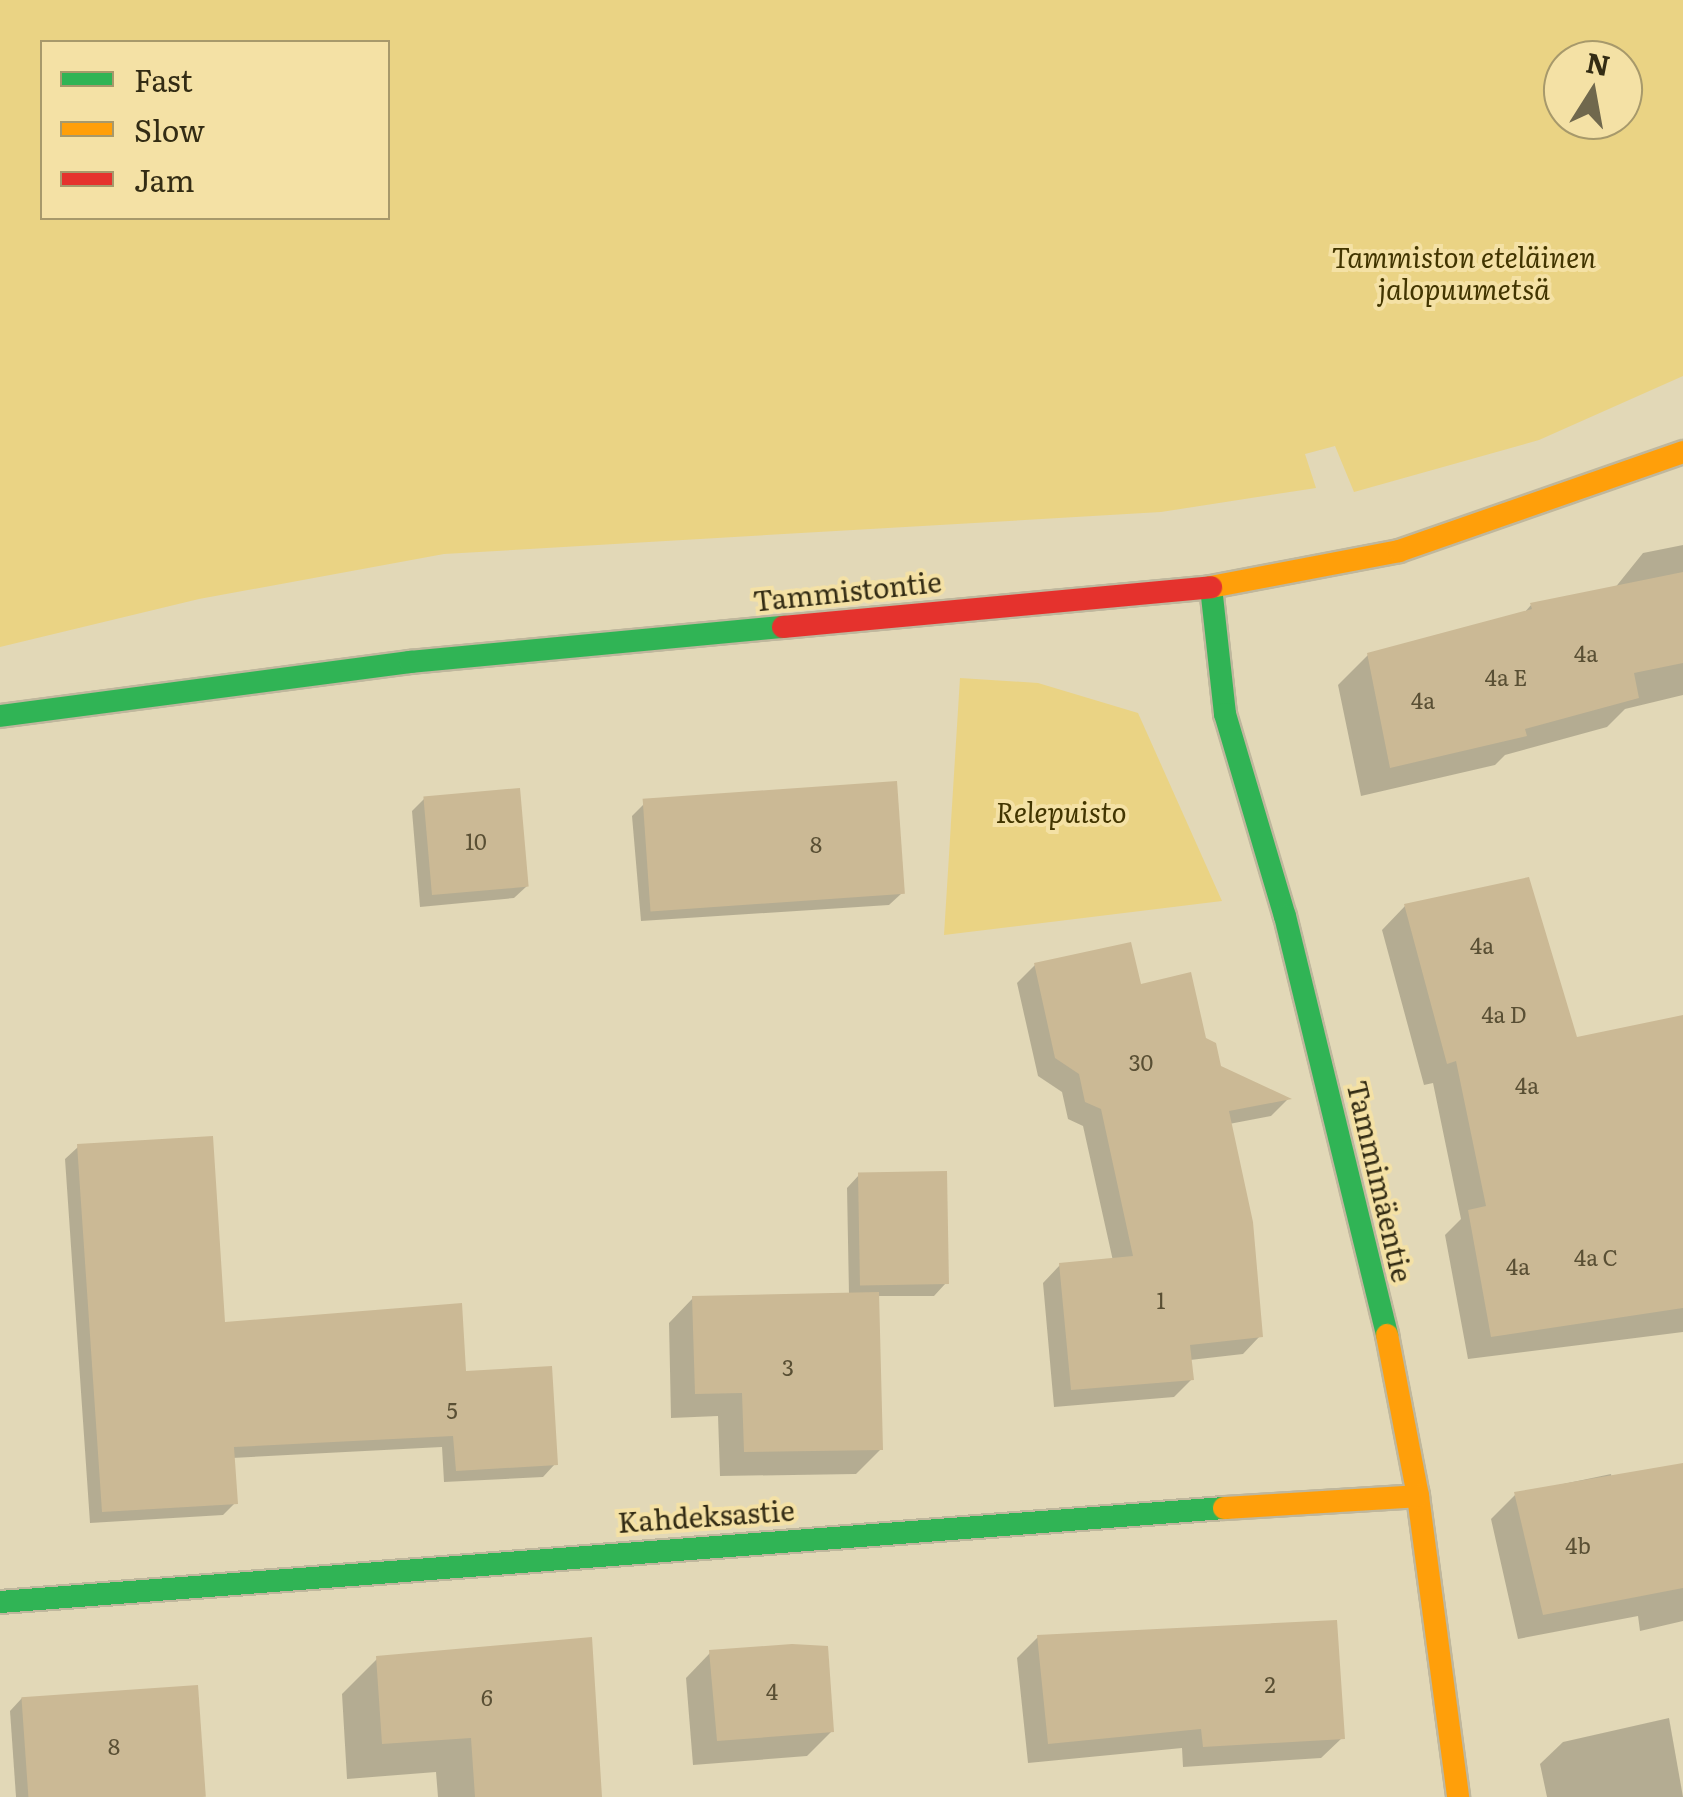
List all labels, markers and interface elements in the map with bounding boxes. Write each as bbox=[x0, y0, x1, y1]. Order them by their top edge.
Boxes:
legend bbox=[40, 40, 390, 220]
north arrow bbox=[1543, 40, 1643, 140]
text: N bbox=[1583, 40, 1614, 85]
text: Fast bbox=[134, 57, 193, 101]
text: Slow bbox=[134, 107, 205, 151]
text: Jam bbox=[134, 157, 194, 201]
park label: Tammiston eteläinen jalopuumetsä bbox=[1332, 239, 1596, 305]
street label: Tammistontie bbox=[751, 563, 943, 617]
house number: 4a bbox=[1574, 640, 1598, 666]
house number: 4a E bbox=[1485, 664, 1527, 690]
house number: 4a bbox=[1411, 687, 1435, 713]
park label: Relepuisto bbox=[996, 794, 1126, 828]
house number: 10 bbox=[465, 828, 487, 854]
house number: 8 bbox=[810, 831, 822, 857]
house number: 4a bbox=[1470, 932, 1494, 958]
house number: 4a D bbox=[1481, 1001, 1527, 1027]
house number: 30 bbox=[1129, 1049, 1153, 1075]
house number: 4a bbox=[1515, 1072, 1539, 1098]
street label: Tammimäentie bbox=[1341, 1077, 1421, 1285]
house number: 4a C bbox=[1574, 1244, 1618, 1270]
house number: 4a bbox=[1506, 1253, 1530, 1279]
house number: 1 bbox=[1157, 1287, 1165, 1313]
house number: 3 bbox=[782, 1354, 794, 1380]
house number: 5 bbox=[446, 1397, 458, 1423]
street label: Kahdeksastie bbox=[616, 1492, 796, 1538]
house number: 4b bbox=[1565, 1532, 1591, 1558]
house number: 2 bbox=[1264, 1671, 1276, 1697]
house number: 4 bbox=[766, 1678, 778, 1704]
house number: 6 bbox=[481, 1684, 493, 1710]
house number: 8 bbox=[108, 1733, 120, 1759]

